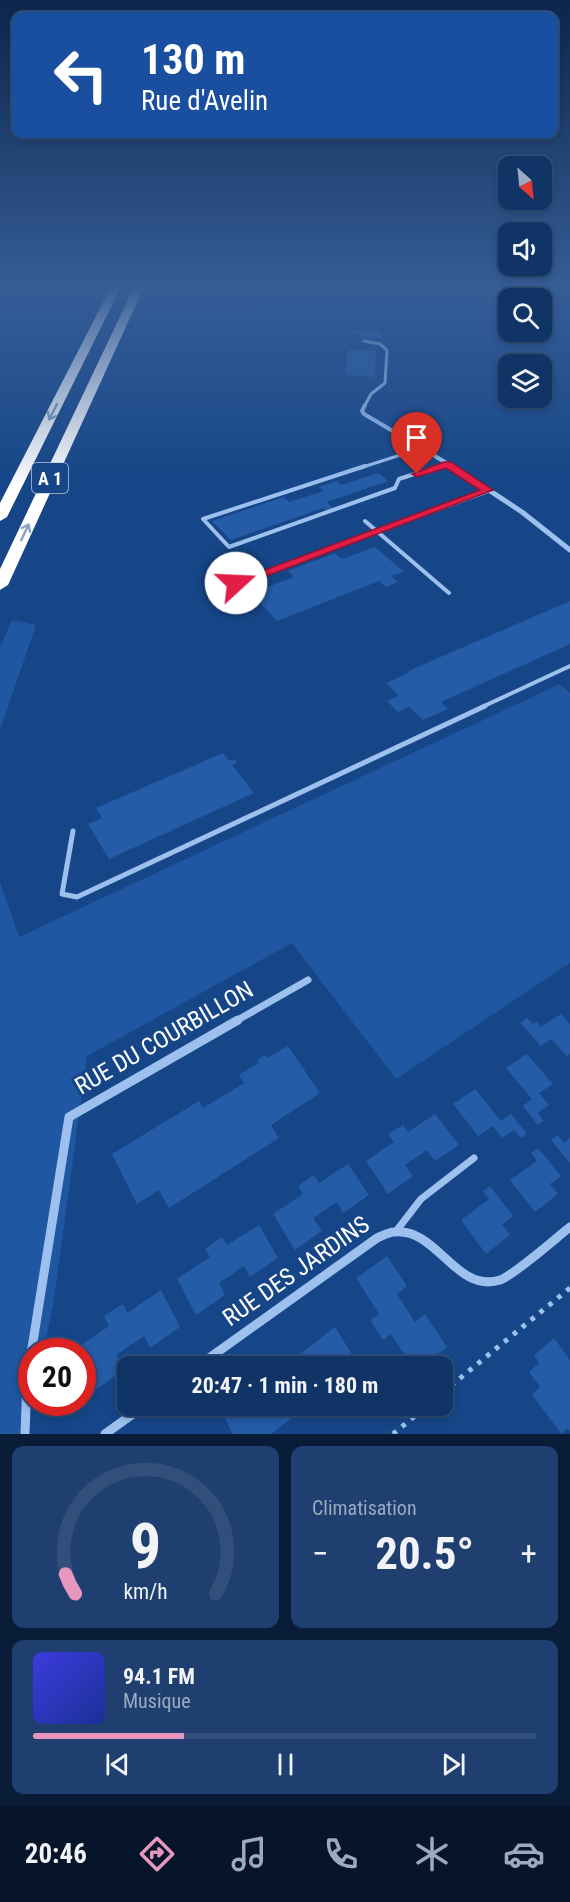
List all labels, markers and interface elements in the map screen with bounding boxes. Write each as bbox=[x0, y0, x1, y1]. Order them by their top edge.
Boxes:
text: 130 m bbox=[141, 35, 246, 84]
icon: left bbox=[42, 36, 120, 114]
text: Rue d'Avelin bbox=[141, 85, 268, 117]
north arrow bbox=[498, 156, 552, 210]
map controls bbox=[498, 156, 552, 408]
button: sound bbox=[498, 222, 552, 276]
button: search bbox=[498, 288, 552, 342]
button: layers bbox=[498, 354, 552, 408]
one-way arrow bbox=[47, 403, 58, 421]
pin bbox=[391, 412, 442, 474]
icon: arrive bbox=[400, 421, 433, 454]
road number: A 1 bbox=[32, 463, 68, 493]
one-way arrow bbox=[19, 523, 31, 541]
position arrow bbox=[204, 551, 268, 615]
street label: RUE DU COURBILLON bbox=[70, 976, 258, 1100]
street label: RUE DES JARDINS bbox=[217, 1210, 375, 1332]
speed limit sign: 20 bbox=[18, 1338, 96, 1416]
text: 20:47 · 1 min · 180 m bbox=[192, 1373, 378, 1398]
text: Climatisation bbox=[312, 1496, 417, 1520]
text: 9 bbox=[130, 1510, 161, 1583]
text: 20.5° bbox=[375, 1527, 474, 1580]
text: − bbox=[312, 1534, 329, 1573]
text: + bbox=[521, 1534, 537, 1573]
text: km/h bbox=[123, 1579, 168, 1604]
text: 94.1 FM bbox=[123, 1664, 195, 1689]
text: Musique bbox=[123, 1689, 191, 1713]
icon: previous bbox=[101, 1748, 134, 1781]
icon: pause bbox=[269, 1748, 302, 1781]
icon: next bbox=[437, 1748, 470, 1781]
icon: directions bbox=[136, 1833, 178, 1875]
icon: music bbox=[228, 1833, 270, 1875]
icon: phone bbox=[320, 1833, 362, 1875]
icon: climate bbox=[411, 1833, 453, 1875]
icon: car bbox=[503, 1833, 545, 1875]
text: 20:46 bbox=[25, 1838, 87, 1870]

